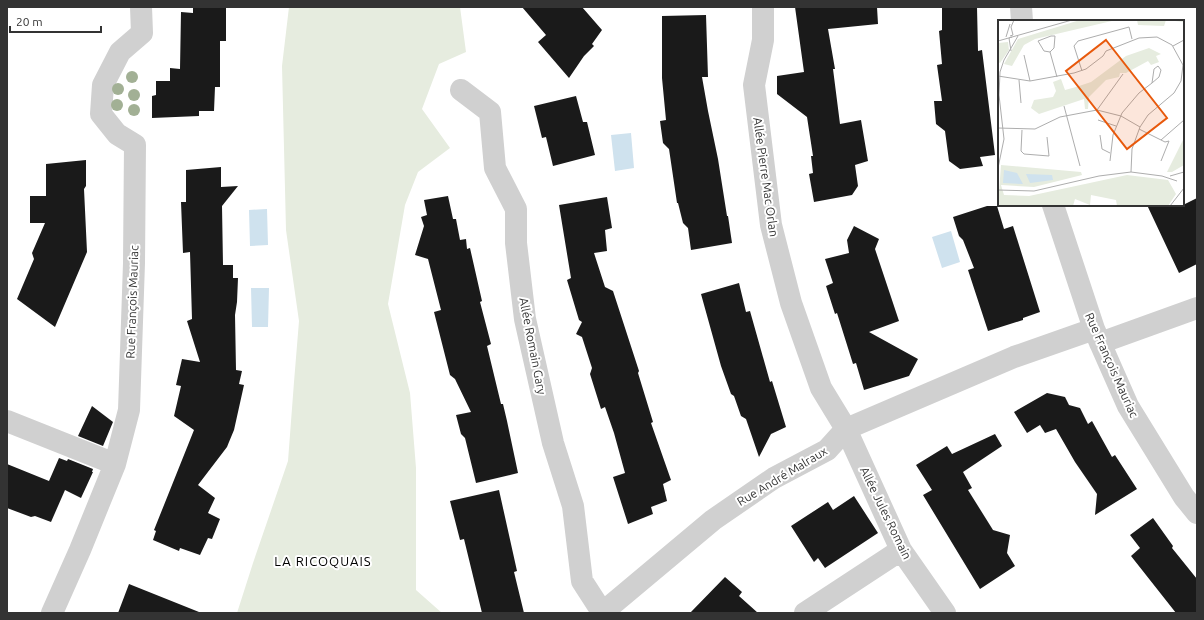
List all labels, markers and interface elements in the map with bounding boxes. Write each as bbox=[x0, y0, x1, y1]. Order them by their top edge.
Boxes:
scale bar bbox=[10, 8, 101, 34]
text: 20 m bbox=[16, 15, 43, 28]
inset map bbox=[998, 20, 1184, 206]
street label: Allée Pierre Mac Orlan bbox=[751, 117, 781, 237]
street label: Rue François Mauriac bbox=[124, 245, 140, 359]
street label: Allée Romain Gary bbox=[517, 296, 549, 396]
street label: Rue François Mauriac bbox=[1083, 311, 1141, 420]
street label: Rue André Malraux bbox=[735, 444, 829, 508]
street label: Allée Jules Romain bbox=[858, 465, 914, 561]
district label: LA RICOQUAIS bbox=[274, 554, 372, 569]

